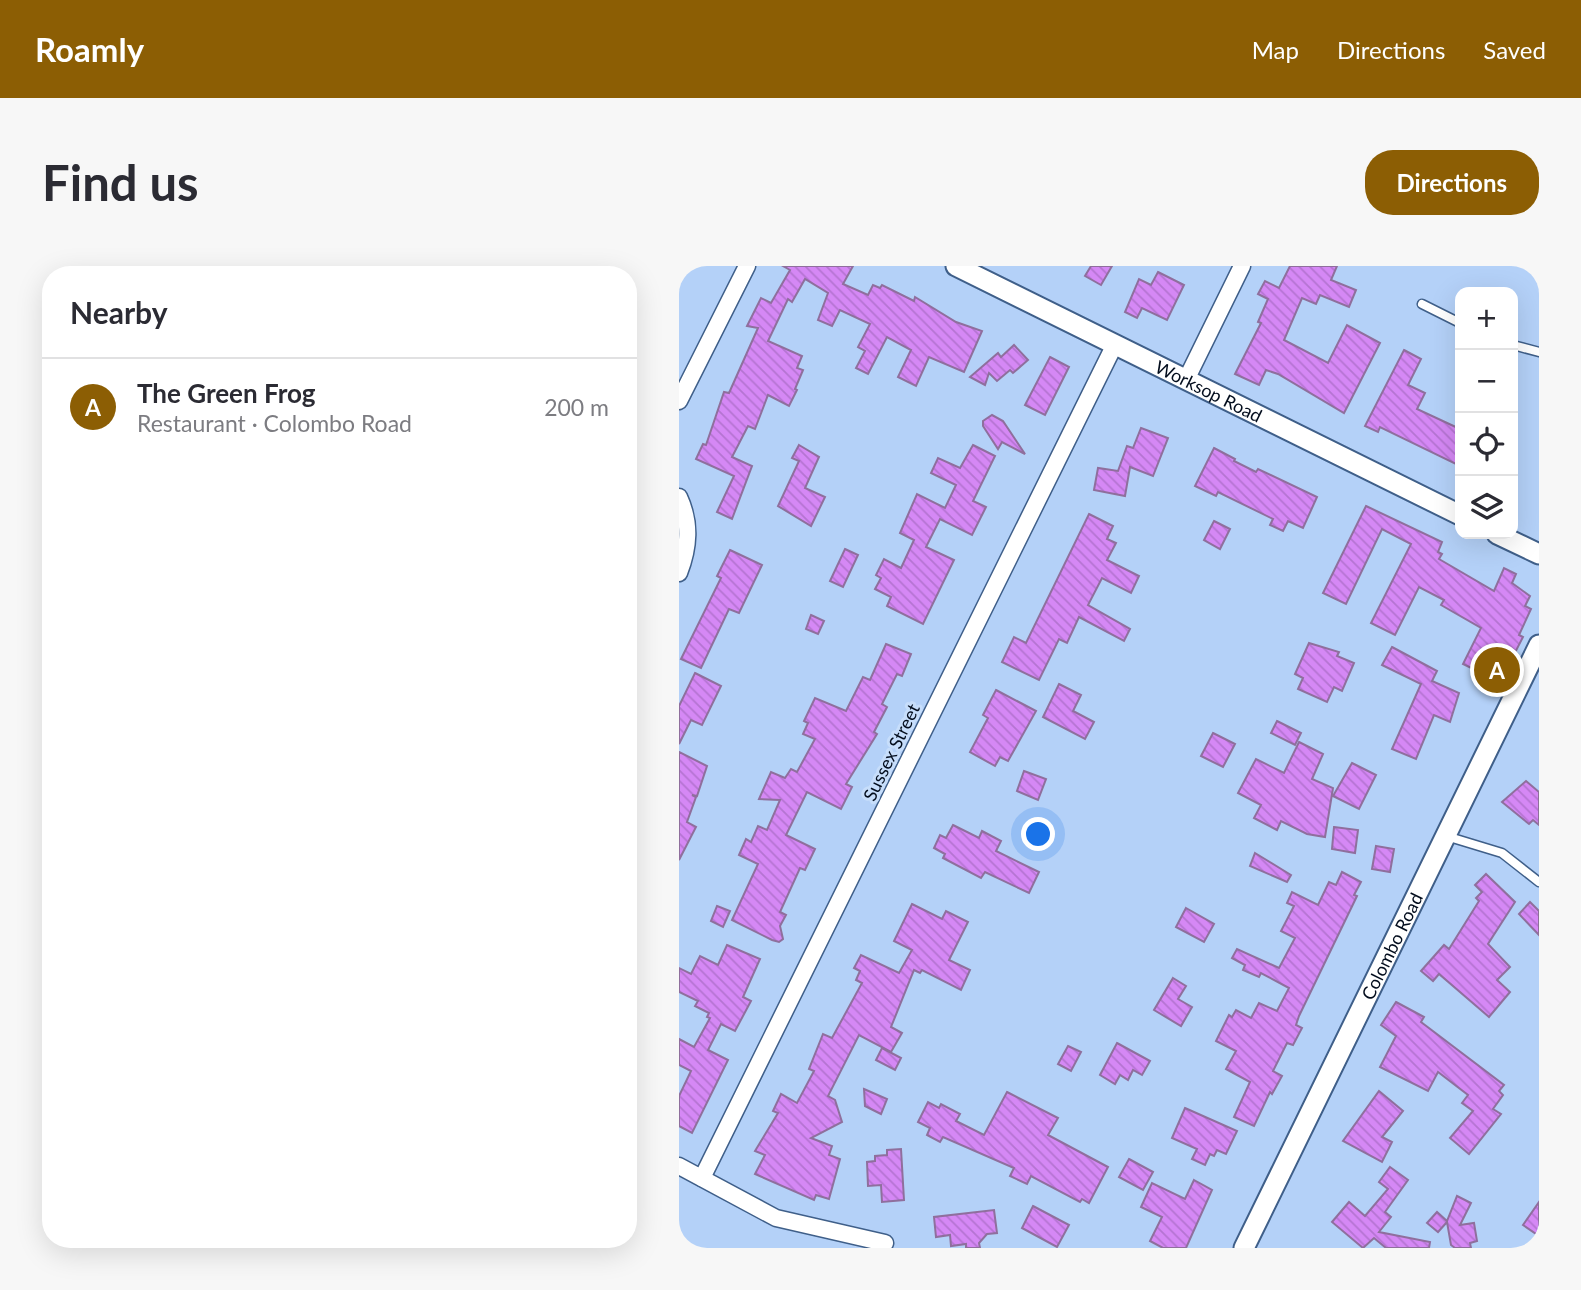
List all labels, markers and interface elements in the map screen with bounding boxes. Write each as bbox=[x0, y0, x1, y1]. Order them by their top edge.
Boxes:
text: Roamly bbox=[35, 29, 144, 69]
text: Map bbox=[1252, 35, 1299, 64]
text: Directions bbox=[1337, 35, 1445, 64]
text: Saved bbox=[1483, 35, 1546, 64]
button: Directions bbox=[1365, 150, 1539, 215]
text: Find us bbox=[42, 153, 199, 211]
map controls bbox=[1455, 287, 1518, 539]
button: + bbox=[1455, 287, 1518, 350]
text: Nearby bbox=[70, 294, 168, 330]
button: − bbox=[1455, 350, 1518, 413]
street label: Worksop Road bbox=[1152, 355, 1266, 427]
text: The Green Frog bbox=[137, 377, 316, 409]
text: A bbox=[85, 393, 101, 421]
text: 200 m bbox=[544, 393, 609, 421]
text: Restaurant · Colombo Road bbox=[137, 409, 412, 437]
button: locate bbox=[1455, 413, 1518, 476]
button: layers bbox=[1455, 476, 1518, 539]
pin: A bbox=[1474, 644, 1520, 696]
street label: Sussex Street bbox=[858, 699, 924, 804]
your location bbox=[1021, 817, 1055, 851]
street label: Colombo Road bbox=[1356, 889, 1427, 1003]

